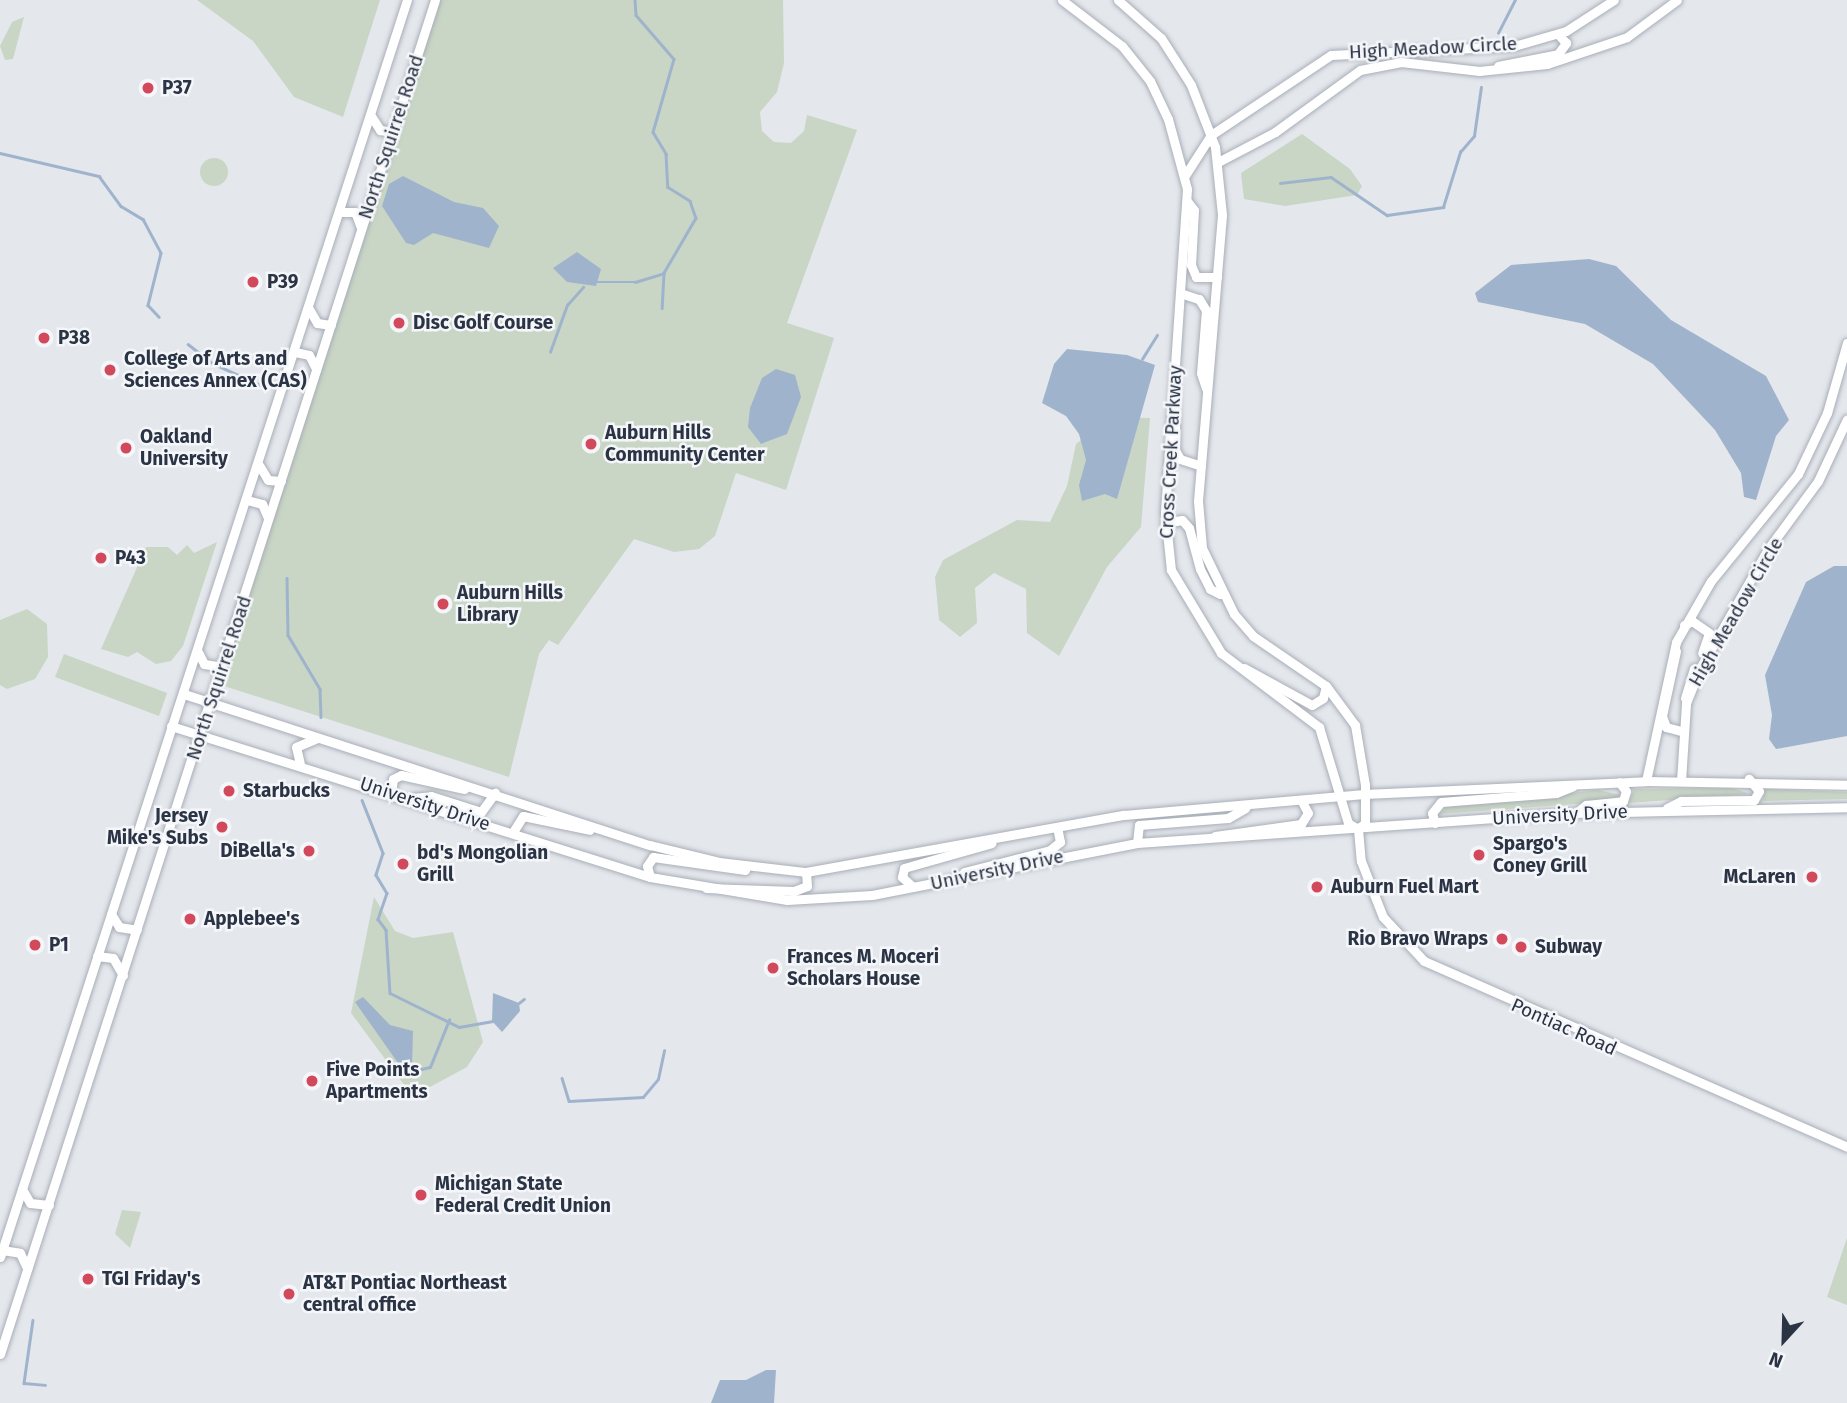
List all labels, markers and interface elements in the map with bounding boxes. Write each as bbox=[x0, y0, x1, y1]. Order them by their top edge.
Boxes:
street label: High Meadow Circle bbox=[1348, 32, 1518, 64]
street label: North Squirrel Road bbox=[354, 52, 428, 222]
place label: P37 bbox=[162, 77, 192, 99]
marker: P37 bbox=[140, 80, 156, 96]
place label: P39 bbox=[267, 271, 298, 293]
marker: P39 bbox=[245, 274, 261, 290]
place label: Disc Golf Course bbox=[413, 312, 553, 334]
marker: Disc Golf Course bbox=[391, 315, 407, 331]
place label: P38 bbox=[58, 327, 90, 349]
marker: P38 bbox=[36, 330, 52, 346]
place label: College of Arts and Sciences Annex (CAS) bbox=[124, 348, 307, 392]
marker: College of Arts and Sciences Annex (CAS) bbox=[102, 362, 118, 378]
street label: Cross Creek Parkway bbox=[1155, 365, 1187, 539]
place label: Auburn Hills Community Center bbox=[605, 422, 765, 466]
place label: Oakland University bbox=[140, 426, 228, 470]
marker: Auburn Hills Community Center bbox=[583, 436, 599, 452]
marker: Oakland University bbox=[118, 440, 134, 456]
street label: High Meadow Circle bbox=[1684, 533, 1788, 691]
place label: P43 bbox=[115, 547, 146, 569]
marker: P43 bbox=[93, 550, 109, 566]
place label: Auburn Hills Library bbox=[457, 582, 563, 626]
street label: North Squirrel Road bbox=[182, 593, 256, 763]
marker: Auburn Hills Library bbox=[435, 596, 451, 612]
street label: University Drive bbox=[357, 772, 493, 836]
place label: Starbucks bbox=[243, 780, 330, 802]
marker: Starbucks bbox=[221, 783, 237, 799]
street label: University Drive bbox=[1492, 800, 1628, 830]
place label: Jersey Mike's Subs bbox=[107, 805, 208, 849]
marker: Jersey Mike's Subs bbox=[214, 819, 230, 835]
place label: Spargo's Coney Grill bbox=[1493, 833, 1587, 877]
place label: DiBella's bbox=[220, 840, 295, 862]
place label: bd's Mongolian Grill bbox=[417, 842, 548, 886]
marker: DiBella's bbox=[301, 843, 317, 859]
street label: University Drive bbox=[928, 845, 1066, 895]
marker: Spargo's Coney Grill bbox=[1471, 847, 1487, 863]
marker: bd's Mongolian Grill bbox=[395, 856, 411, 872]
place label: McLaren bbox=[1723, 866, 1796, 888]
marker: McLaren bbox=[1802, 867, 1822, 887]
place label: Auburn Fuel Mart bbox=[1331, 876, 1479, 898]
marker: Auburn Fuel Mart bbox=[1309, 879, 1325, 895]
place label: Applebee's bbox=[204, 908, 300, 930]
marker: Applebee's bbox=[182, 911, 198, 927]
place label: Rio Bravo Wraps bbox=[1347, 928, 1488, 950]
marker: Rio Bravo Wraps bbox=[1494, 931, 1510, 947]
place label: P1 bbox=[49, 934, 69, 956]
place label: Subway bbox=[1535, 936, 1602, 958]
marker: P1 bbox=[27, 937, 43, 953]
marker: Subway bbox=[1513, 939, 1529, 955]
place label: Frances M. Moceri Scholars House bbox=[787, 946, 939, 990]
marker: Frances M. Moceri Scholars House bbox=[765, 960, 781, 976]
street label: Pontiac Road bbox=[1508, 994, 1620, 1060]
place label: Five Points Apartments bbox=[326, 1059, 428, 1103]
marker: Five Points Apartments bbox=[304, 1073, 320, 1089]
place label: Michigan State Federal Credit Union bbox=[435, 1173, 611, 1217]
marker: Michigan State Federal Credit Union bbox=[413, 1187, 429, 1203]
place label: TGI Friday's bbox=[102, 1268, 200, 1290]
marker: TGI Friday's bbox=[80, 1271, 96, 1287]
place label: AT&T Pontiac Northeast central office bbox=[303, 1272, 507, 1316]
marker: AT&T Pontiac Northeast central office bbox=[281, 1286, 297, 1302]
north arrow bbox=[1749, 1305, 1819, 1375]
text: N bbox=[1766, 1347, 1786, 1373]

